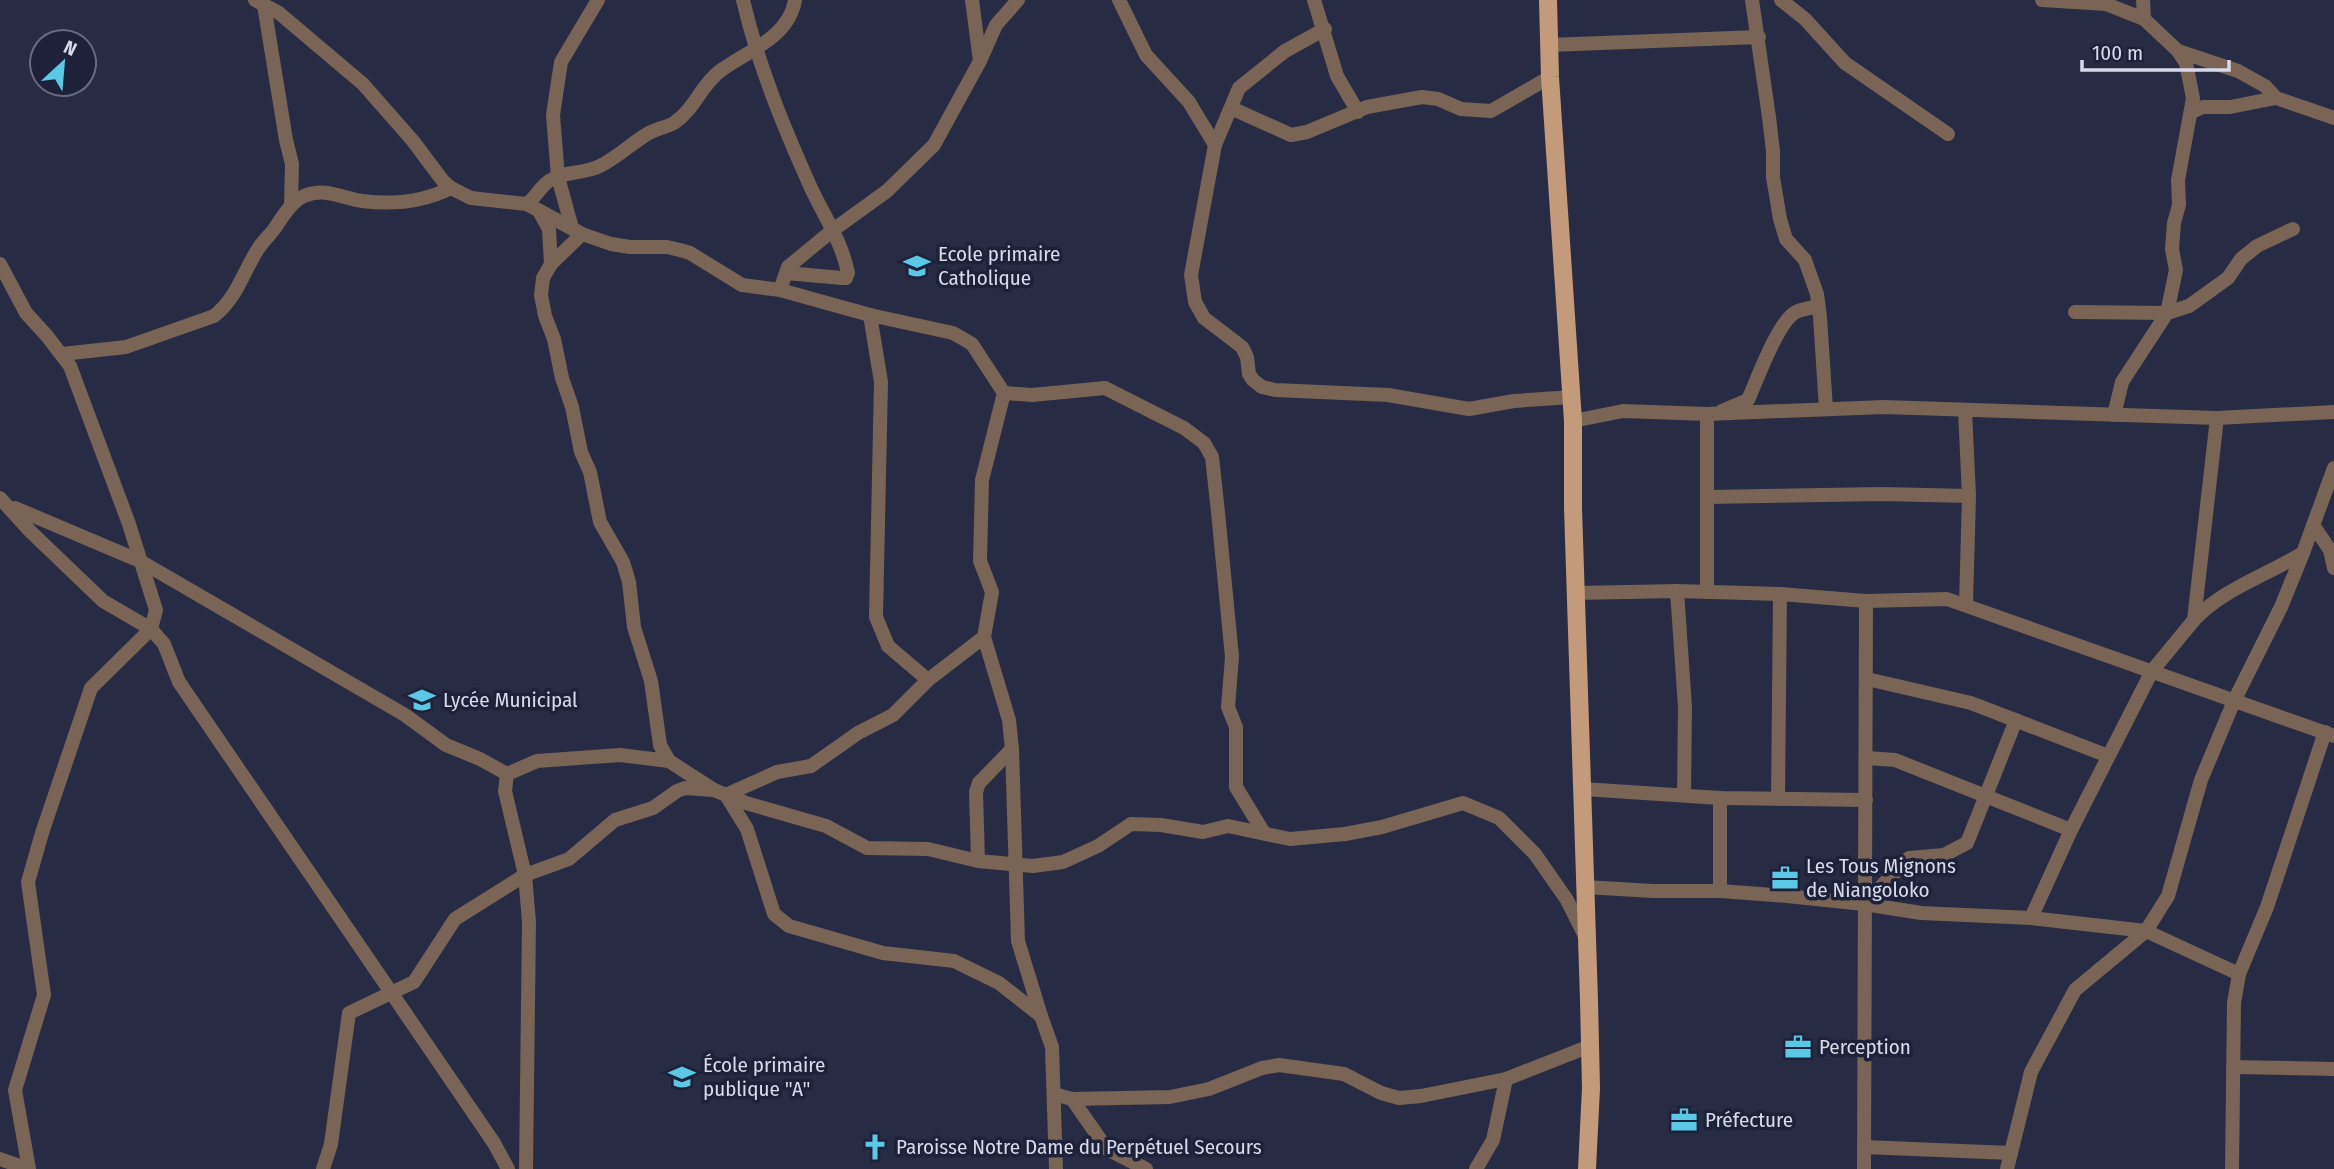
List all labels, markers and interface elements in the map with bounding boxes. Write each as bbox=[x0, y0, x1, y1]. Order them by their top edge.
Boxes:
north arrow bbox=[28, 28, 98, 98]
scale bar bbox=[2082, 28, 2229, 72]
text: N bbox=[60, 35, 80, 61]
text: 100 m bbox=[2092, 40, 2143, 66]
place label: Ecole primaire Catholique bbox=[938, 241, 1060, 291]
school or university icon: Ecole primaire Catholique bbox=[902, 251, 932, 281]
school or university icon: Lycée Municipal bbox=[407, 685, 437, 715]
place label: Lycée Municipal bbox=[443, 687, 578, 713]
place label: Les Tous Mignons de Niangoloko bbox=[1806, 853, 1956, 903]
office icon: Les Tous Mignons de Niangoloko bbox=[1770, 863, 1800, 893]
office icon: Perception bbox=[1783, 1032, 1813, 1062]
place label: Perception bbox=[1819, 1034, 1911, 1060]
place label: École primaire publique "A" bbox=[703, 1052, 825, 1102]
school or university icon: École primaire publique "A" bbox=[667, 1062, 697, 1092]
office icon: Préfecture bbox=[1669, 1105, 1699, 1135]
place label: Préfecture bbox=[1705, 1107, 1793, 1133]
church icon: Paroisse Notre Dame du Perpétuel Secours bbox=[860, 1132, 890, 1162]
place label: Paroisse Notre Dame du Perpétuel Secours bbox=[896, 1134, 1262, 1160]

